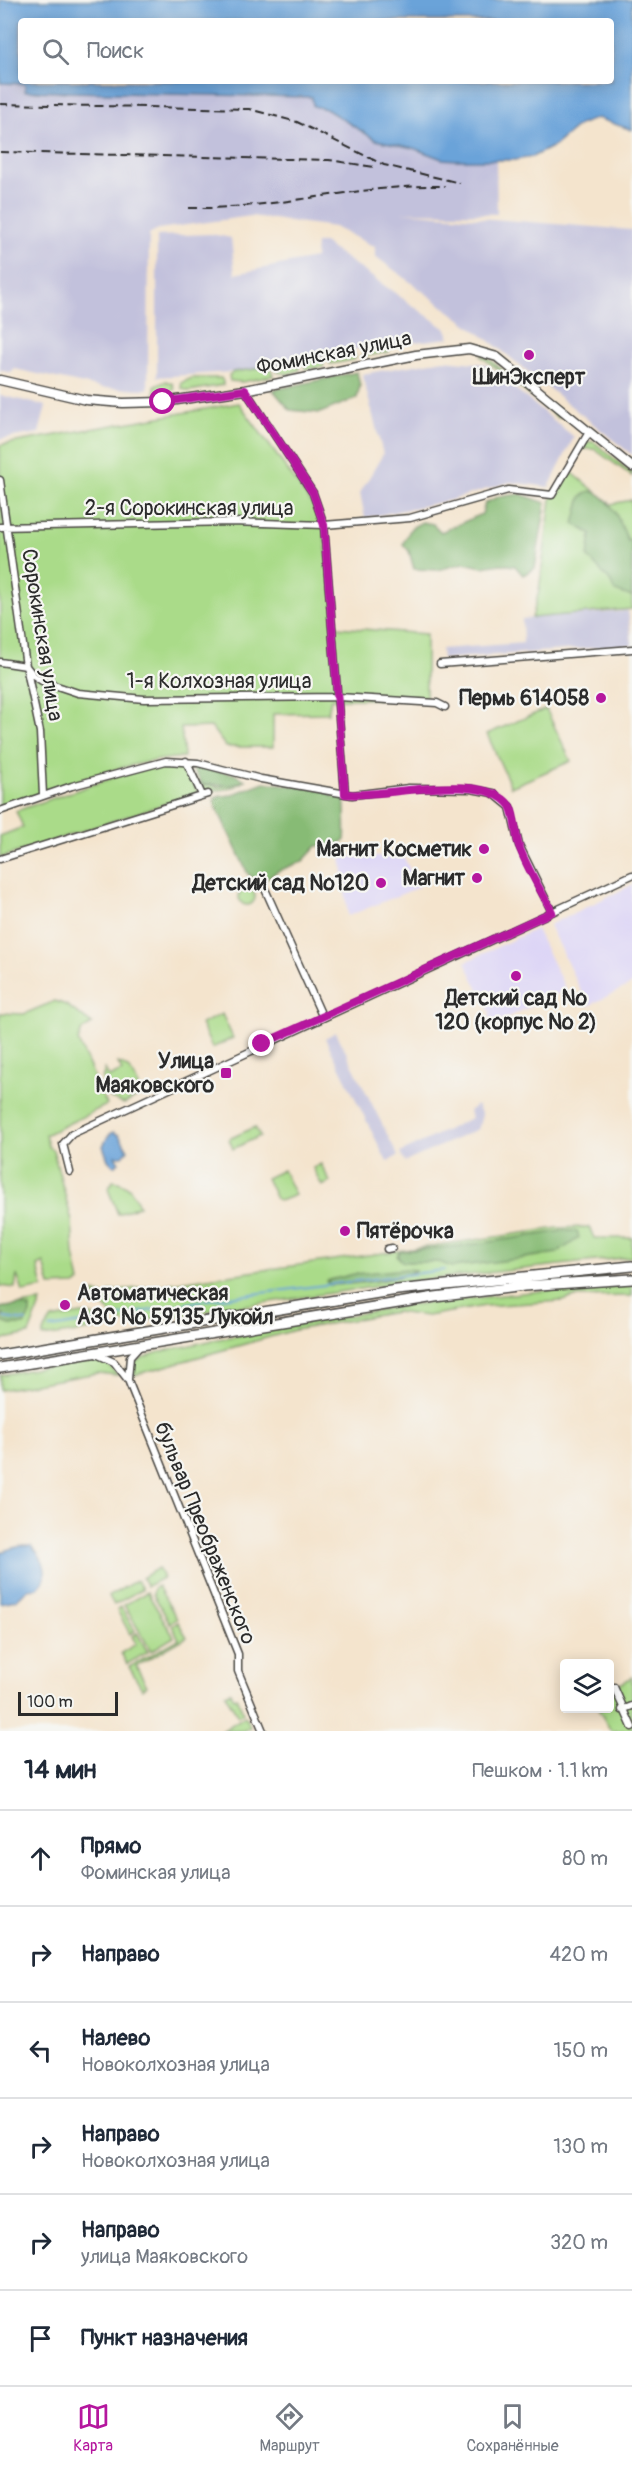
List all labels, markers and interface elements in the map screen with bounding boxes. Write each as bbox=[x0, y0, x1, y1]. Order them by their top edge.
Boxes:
search box bbox=[18, 18, 614, 84]
icon: search bbox=[39, 35, 72, 68]
text: Поиск bbox=[87, 37, 144, 65]
street label: Фоминская улица bbox=[254, 325, 414, 381]
marker: ШинЭксперт bbox=[522, 348, 536, 362]
place label: ШинЭксперт bbox=[472, 364, 586, 391]
route start bbox=[149, 388, 175, 414]
street label: 2-я Сорокинская улица bbox=[84, 495, 294, 522]
street label: Сорокинская улица bbox=[15, 547, 69, 723]
street label: 1-я Колхозная улица bbox=[127, 668, 311, 695]
place label: Пермь 614058 bbox=[459, 685, 589, 712]
marker: Пермь 614058 bbox=[594, 691, 608, 705]
place label: Магнит Косметик bbox=[316, 836, 472, 863]
marker: Магнит Косметик bbox=[477, 842, 491, 856]
place label: Магнит bbox=[403, 865, 465, 892]
place label: Детский сад №120 bbox=[191, 870, 369, 897]
marker: Магнит bbox=[470, 871, 484, 885]
marker: Детский сад №120 bbox=[374, 876, 388, 890]
marker: Детский сад № 120 (корпус № 2) bbox=[509, 969, 523, 983]
place label: Детский сад № 120 (корпус № 2) bbox=[435, 985, 597, 1036]
route end bbox=[248, 1030, 274, 1056]
place label: Улица Маяковского bbox=[96, 1048, 215, 1099]
marker: Улица Маяковского bbox=[219, 1066, 233, 1080]
place label: Пятёрочка bbox=[357, 1218, 454, 1245]
marker: Пятёрочка bbox=[338, 1224, 352, 1238]
place label: Автоматическая АЗС № 59135 Лукойл bbox=[77, 1280, 274, 1331]
marker: Автоматическая АЗС № 59135 Лукойл bbox=[58, 1298, 72, 1312]
street label: бульвар Преображенского bbox=[148, 1418, 262, 1648]
map controls bbox=[560, 1659, 614, 1713]
button: layers bbox=[560, 1659, 614, 1713]
scale bar bbox=[18, 1689, 118, 1716]
text: 100 m bbox=[27, 1692, 73, 1712]
text: 14 мин bbox=[24, 1754, 97, 1786]
text: Пешком · 1.1 km bbox=[472, 1758, 608, 1783]
text: Прямо bbox=[81, 1832, 141, 1860]
icon: ahead bbox=[24, 1842, 57, 1875]
text: 80 m bbox=[562, 1846, 608, 1871]
text: Фоминская улица bbox=[81, 1860, 231, 1885]
icon: right bbox=[24, 1938, 57, 1971]
text: Направо bbox=[81, 1940, 160, 1968]
text: 420 m bbox=[549, 1942, 608, 1967]
text: Налево bbox=[81, 2024, 150, 2052]
icon: left bbox=[24, 2034, 57, 2067]
text: 150 m bbox=[554, 2038, 608, 2063]
text: Новоколхозная улица bbox=[81, 2052, 270, 2077]
text: Направо bbox=[81, 2120, 160, 2148]
icon: right bbox=[24, 2130, 57, 2163]
text: 130 m bbox=[553, 2134, 608, 2159]
text: Новоколхозная улица bbox=[81, 2148, 270, 2173]
text: Направо bbox=[81, 2216, 160, 2244]
icon: right bbox=[24, 2226, 57, 2259]
text: 320 m bbox=[550, 2230, 608, 2255]
text: улица Маяковского bbox=[81, 2244, 248, 2269]
icon: arrive bbox=[24, 2322, 57, 2355]
text: Пункт назначения bbox=[81, 2324, 248, 2352]
tab: Карта bbox=[73, 2400, 113, 2456]
tab: Маршрут bbox=[260, 2400, 320, 2456]
tab: Сохранённые bbox=[466, 2400, 559, 2456]

